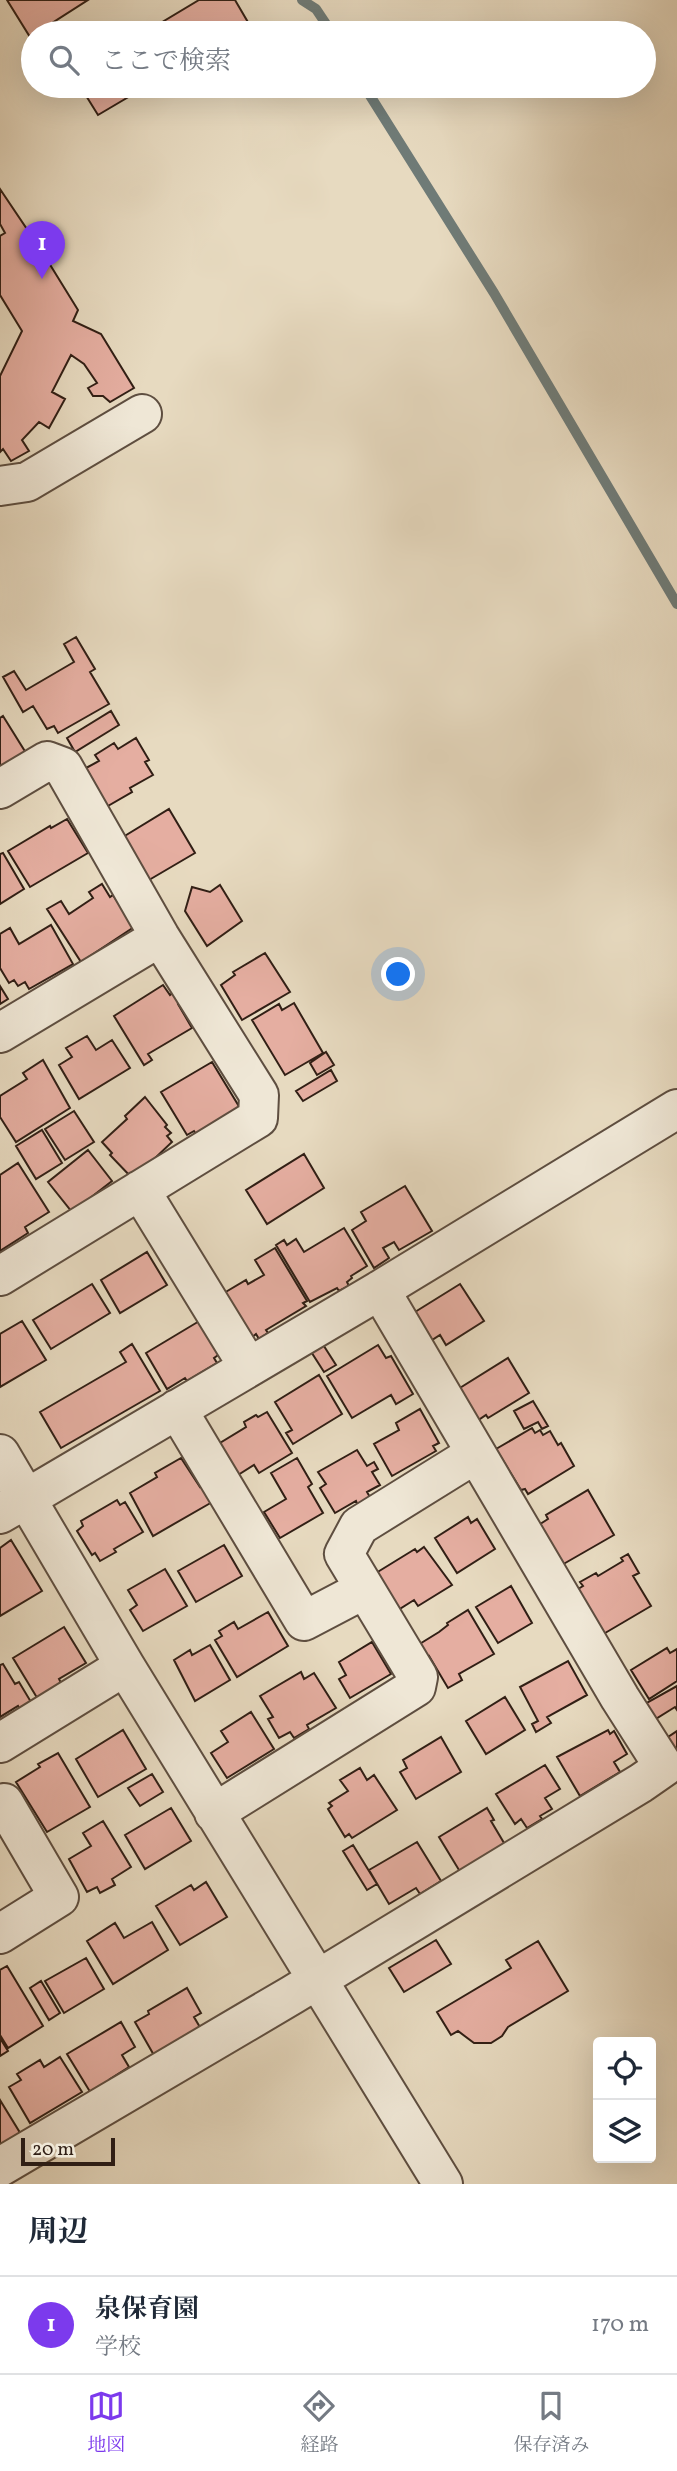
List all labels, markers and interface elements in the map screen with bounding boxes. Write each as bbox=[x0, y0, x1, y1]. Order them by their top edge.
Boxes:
search box bbox=[21, 21, 656, 98]
icon: search bbox=[45, 41, 83, 79]
text: ここで検索 bbox=[101, 44, 231, 80]
pin: 1 bbox=[19, 221, 65, 279]
your location bbox=[381, 957, 415, 991]
map controls bbox=[593, 2037, 656, 2163]
button: locate bbox=[593, 2037, 656, 2100]
button: layers bbox=[593, 2100, 656, 2163]
scale bar bbox=[21, 2135, 116, 2167]
text: 20 m bbox=[32, 2137, 74, 2163]
text: 周辺 bbox=[28, 2212, 88, 2254]
text: 泉保育園 bbox=[95, 2292, 199, 2328]
text: 1 bbox=[46, 2309, 56, 2341]
text: 170 m bbox=[591, 2309, 649, 2341]
text: 学校 bbox=[95, 2332, 141, 2364]
tab: 地図 bbox=[87, 2387, 126, 2459]
tab: 経路 bbox=[300, 2387, 339, 2459]
tab: 保存済み bbox=[513, 2387, 590, 2459]

